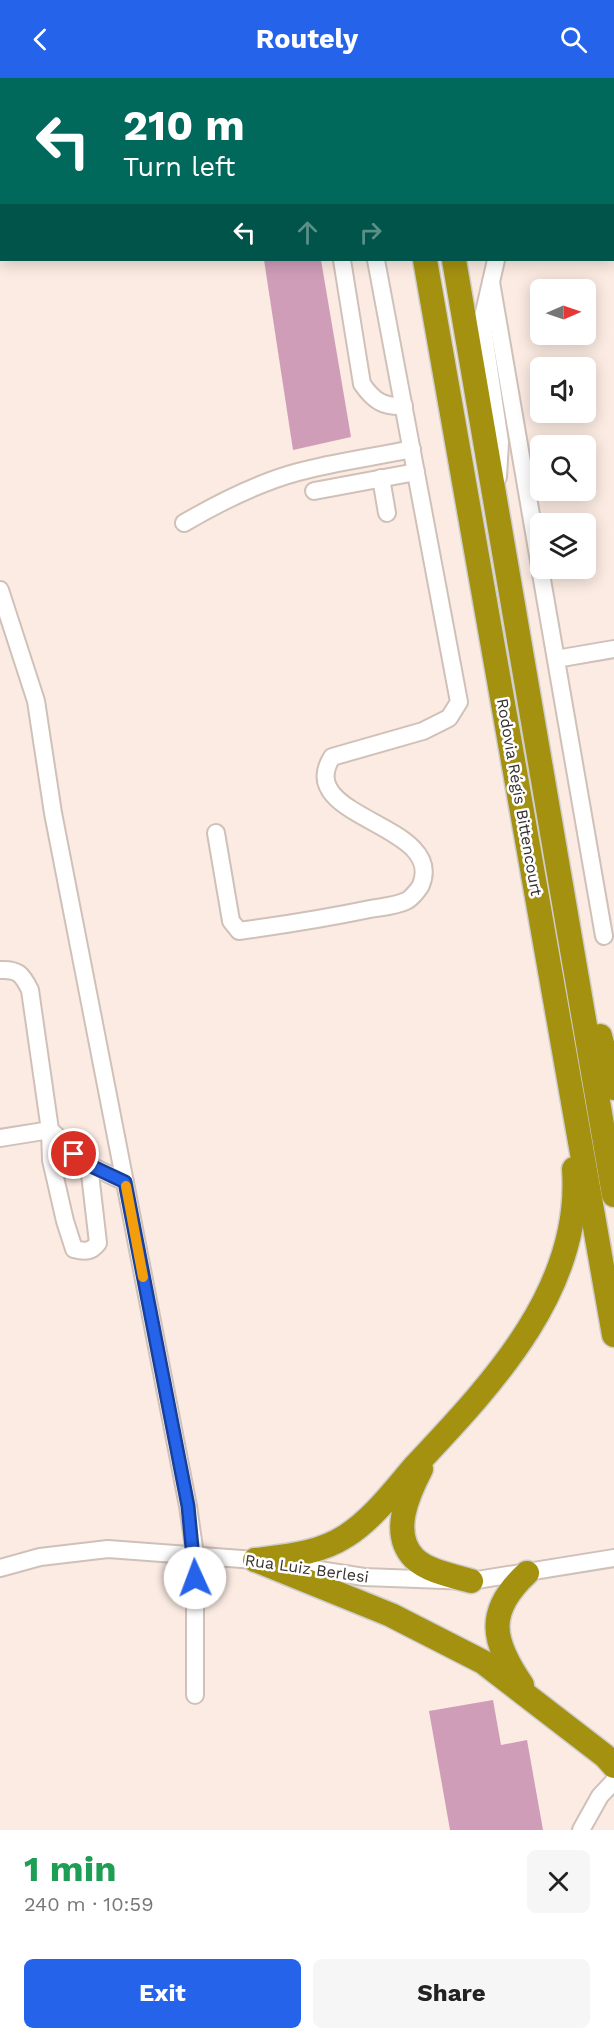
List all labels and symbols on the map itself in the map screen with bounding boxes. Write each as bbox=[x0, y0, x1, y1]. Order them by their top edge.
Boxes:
north arrow bbox=[530, 279, 596, 345]
street label: Rodovia Régis Bittencourt bbox=[493, 697, 546, 897]
pin bbox=[48, 1128, 99, 1179]
position arrow bbox=[163, 1546, 227, 1610]
street label: Rua Luiz Berlesi bbox=[244, 1550, 370, 1587]

